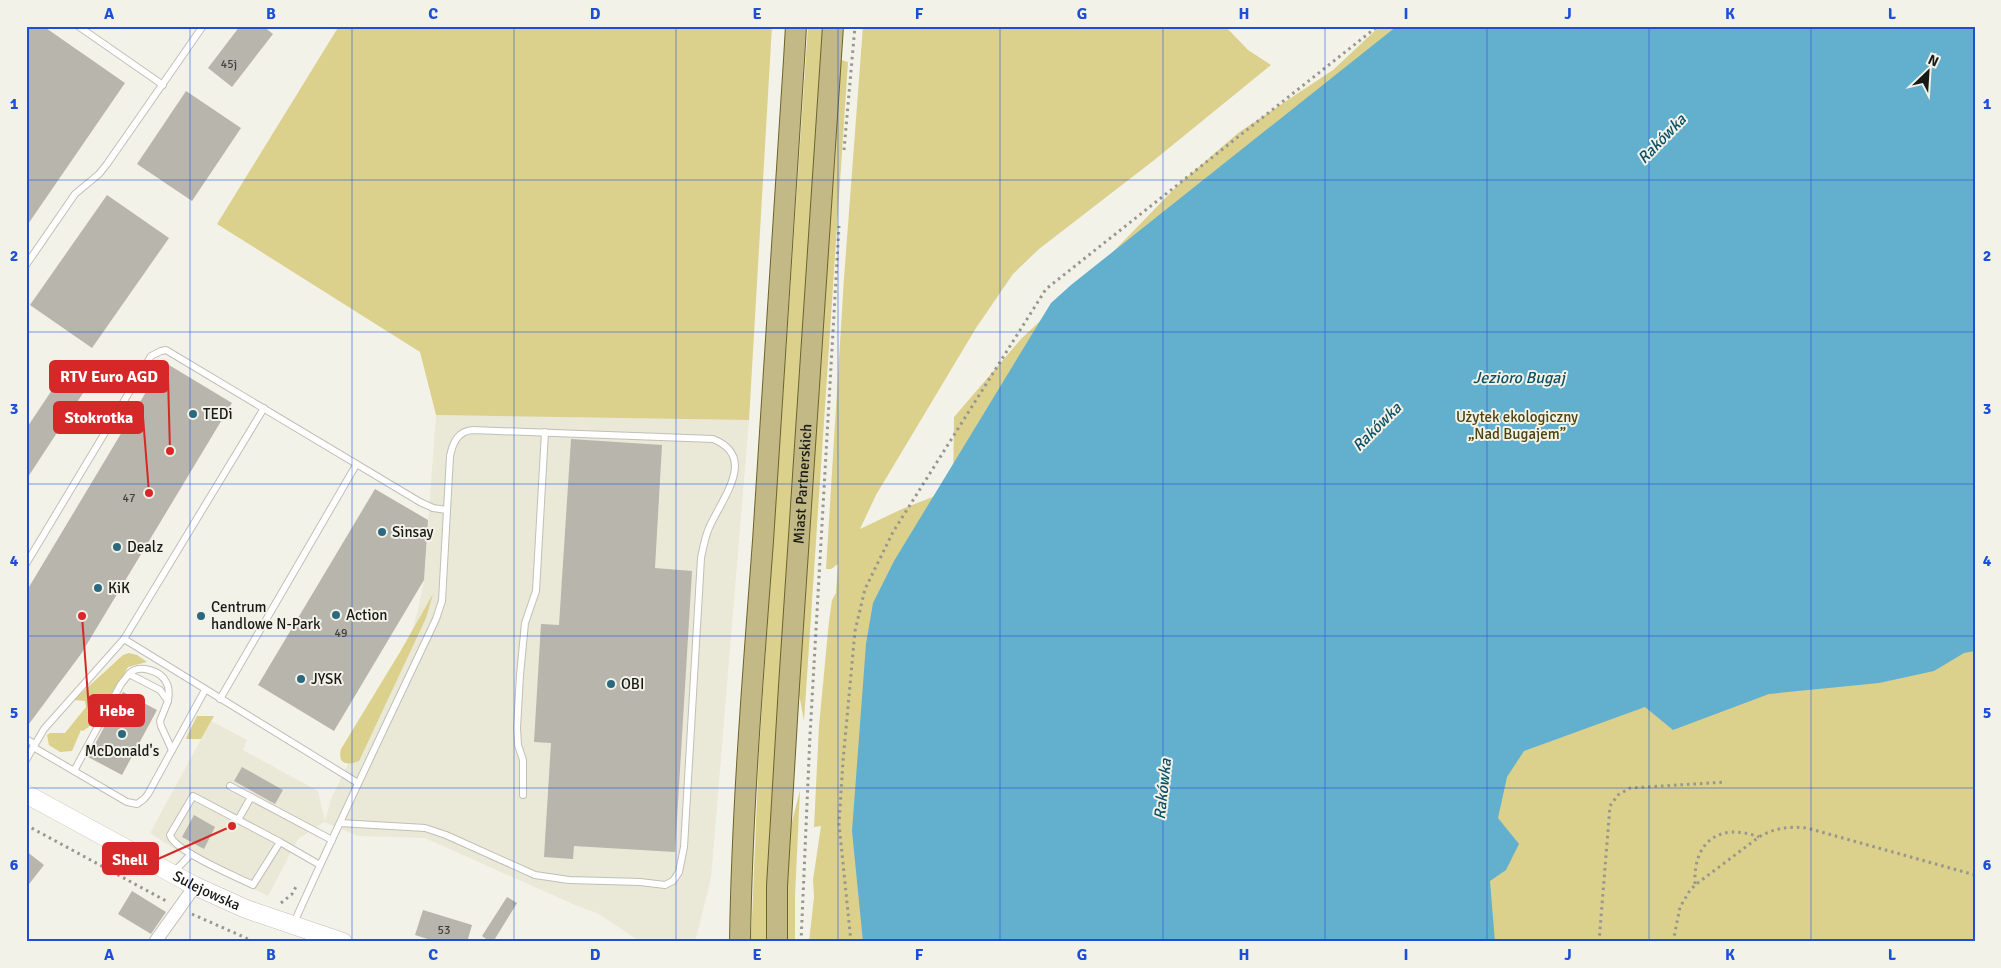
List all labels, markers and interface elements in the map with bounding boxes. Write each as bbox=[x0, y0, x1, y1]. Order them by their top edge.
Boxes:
text: A bbox=[104, 4, 115, 24]
text: B bbox=[266, 4, 276, 24]
text: C bbox=[428, 4, 438, 24]
text: D bbox=[590, 4, 601, 24]
text: E bbox=[752, 4, 762, 24]
text: F bbox=[915, 4, 924, 24]
text: G bbox=[1077, 4, 1087, 24]
text: H bbox=[1239, 4, 1249, 24]
text: I bbox=[1403, 4, 1409, 24]
text: J bbox=[1564, 4, 1572, 24]
text: K bbox=[1725, 4, 1735, 24]
text: L bbox=[1888, 4, 1897, 24]
north arrow bbox=[1904, 48, 1954, 98]
text: N bbox=[1925, 51, 1941, 70]
house number: 45j bbox=[221, 57, 237, 72]
text: 1 bbox=[10, 94, 19, 114]
text: 1 bbox=[1983, 94, 1992, 114]
water label: Rakówka bbox=[1634, 109, 1691, 168]
text: 2 bbox=[10, 246, 18, 266]
text: 2 bbox=[1983, 246, 1991, 266]
callout: RTV Euro AGD bbox=[50, 361, 168, 392]
text: RTV Euro AGD bbox=[60, 367, 158, 387]
water label: Jezioro Bugaj bbox=[1473, 368, 1566, 388]
water label: Rakówka bbox=[1348, 398, 1406, 456]
text: 3 bbox=[10, 399, 18, 419]
text: 3 bbox=[1983, 399, 1991, 419]
callout: Stokrotka bbox=[54, 402, 143, 433]
place label: TEDi bbox=[203, 405, 233, 423]
text: Stokrotka bbox=[65, 408, 133, 428]
marker: TEDi bbox=[187, 408, 199, 420]
park label: Użytek ekologiczny „Nad Bugajem” bbox=[1456, 408, 1578, 443]
street label: Miast Partnerskich bbox=[789, 423, 815, 544]
house number: 47 bbox=[123, 491, 135, 506]
place label: Sinsay bbox=[392, 523, 434, 541]
marker: Sinsay bbox=[376, 526, 388, 538]
place label: Dealz bbox=[127, 538, 164, 556]
marker: Dealz bbox=[111, 541, 123, 553]
text: 4 bbox=[10, 551, 19, 571]
text: 4 bbox=[1983, 551, 1992, 571]
place label: KiK bbox=[108, 579, 130, 597]
marker: KiK bbox=[92, 582, 104, 594]
place label: Centrum handlowe N-Park bbox=[211, 598, 321, 633]
place label: Action bbox=[346, 606, 388, 624]
marker: Action bbox=[330, 609, 342, 621]
marker: Centrum handlowe N-Park bbox=[195, 610, 207, 622]
house number: 49 bbox=[335, 626, 347, 641]
place label: JYSK bbox=[311, 670, 342, 688]
marker: JYSK bbox=[295, 673, 307, 685]
place label: OBI bbox=[621, 675, 644, 693]
marker: OBI bbox=[605, 678, 617, 690]
callout: Hebe bbox=[89, 695, 144, 726]
text: Hebe bbox=[99, 701, 135, 721]
text: 5 bbox=[10, 703, 18, 723]
text: 5 bbox=[1983, 703, 1991, 723]
marker: McDonald's bbox=[116, 728, 128, 740]
place label: McDonald's bbox=[85, 742, 160, 760]
water label: Rakówka bbox=[1150, 757, 1176, 820]
callout: Shell bbox=[103, 843, 158, 874]
text: Shell bbox=[112, 850, 148, 870]
text: 6 bbox=[10, 855, 19, 875]
text: 6 bbox=[1983, 855, 1992, 875]
street label: Sulejowska bbox=[170, 867, 243, 914]
house number: 53 bbox=[438, 923, 450, 938]
text: A bbox=[104, 945, 115, 965]
text: B bbox=[266, 945, 276, 965]
text: C bbox=[428, 945, 438, 965]
text: D bbox=[590, 945, 601, 965]
text: E bbox=[752, 945, 762, 965]
text: F bbox=[915, 945, 924, 965]
text: G bbox=[1077, 945, 1087, 965]
text: H bbox=[1239, 945, 1249, 965]
text: I bbox=[1403, 945, 1409, 965]
text: J bbox=[1564, 945, 1572, 965]
text: K bbox=[1725, 945, 1735, 965]
text: L bbox=[1888, 945, 1897, 965]

